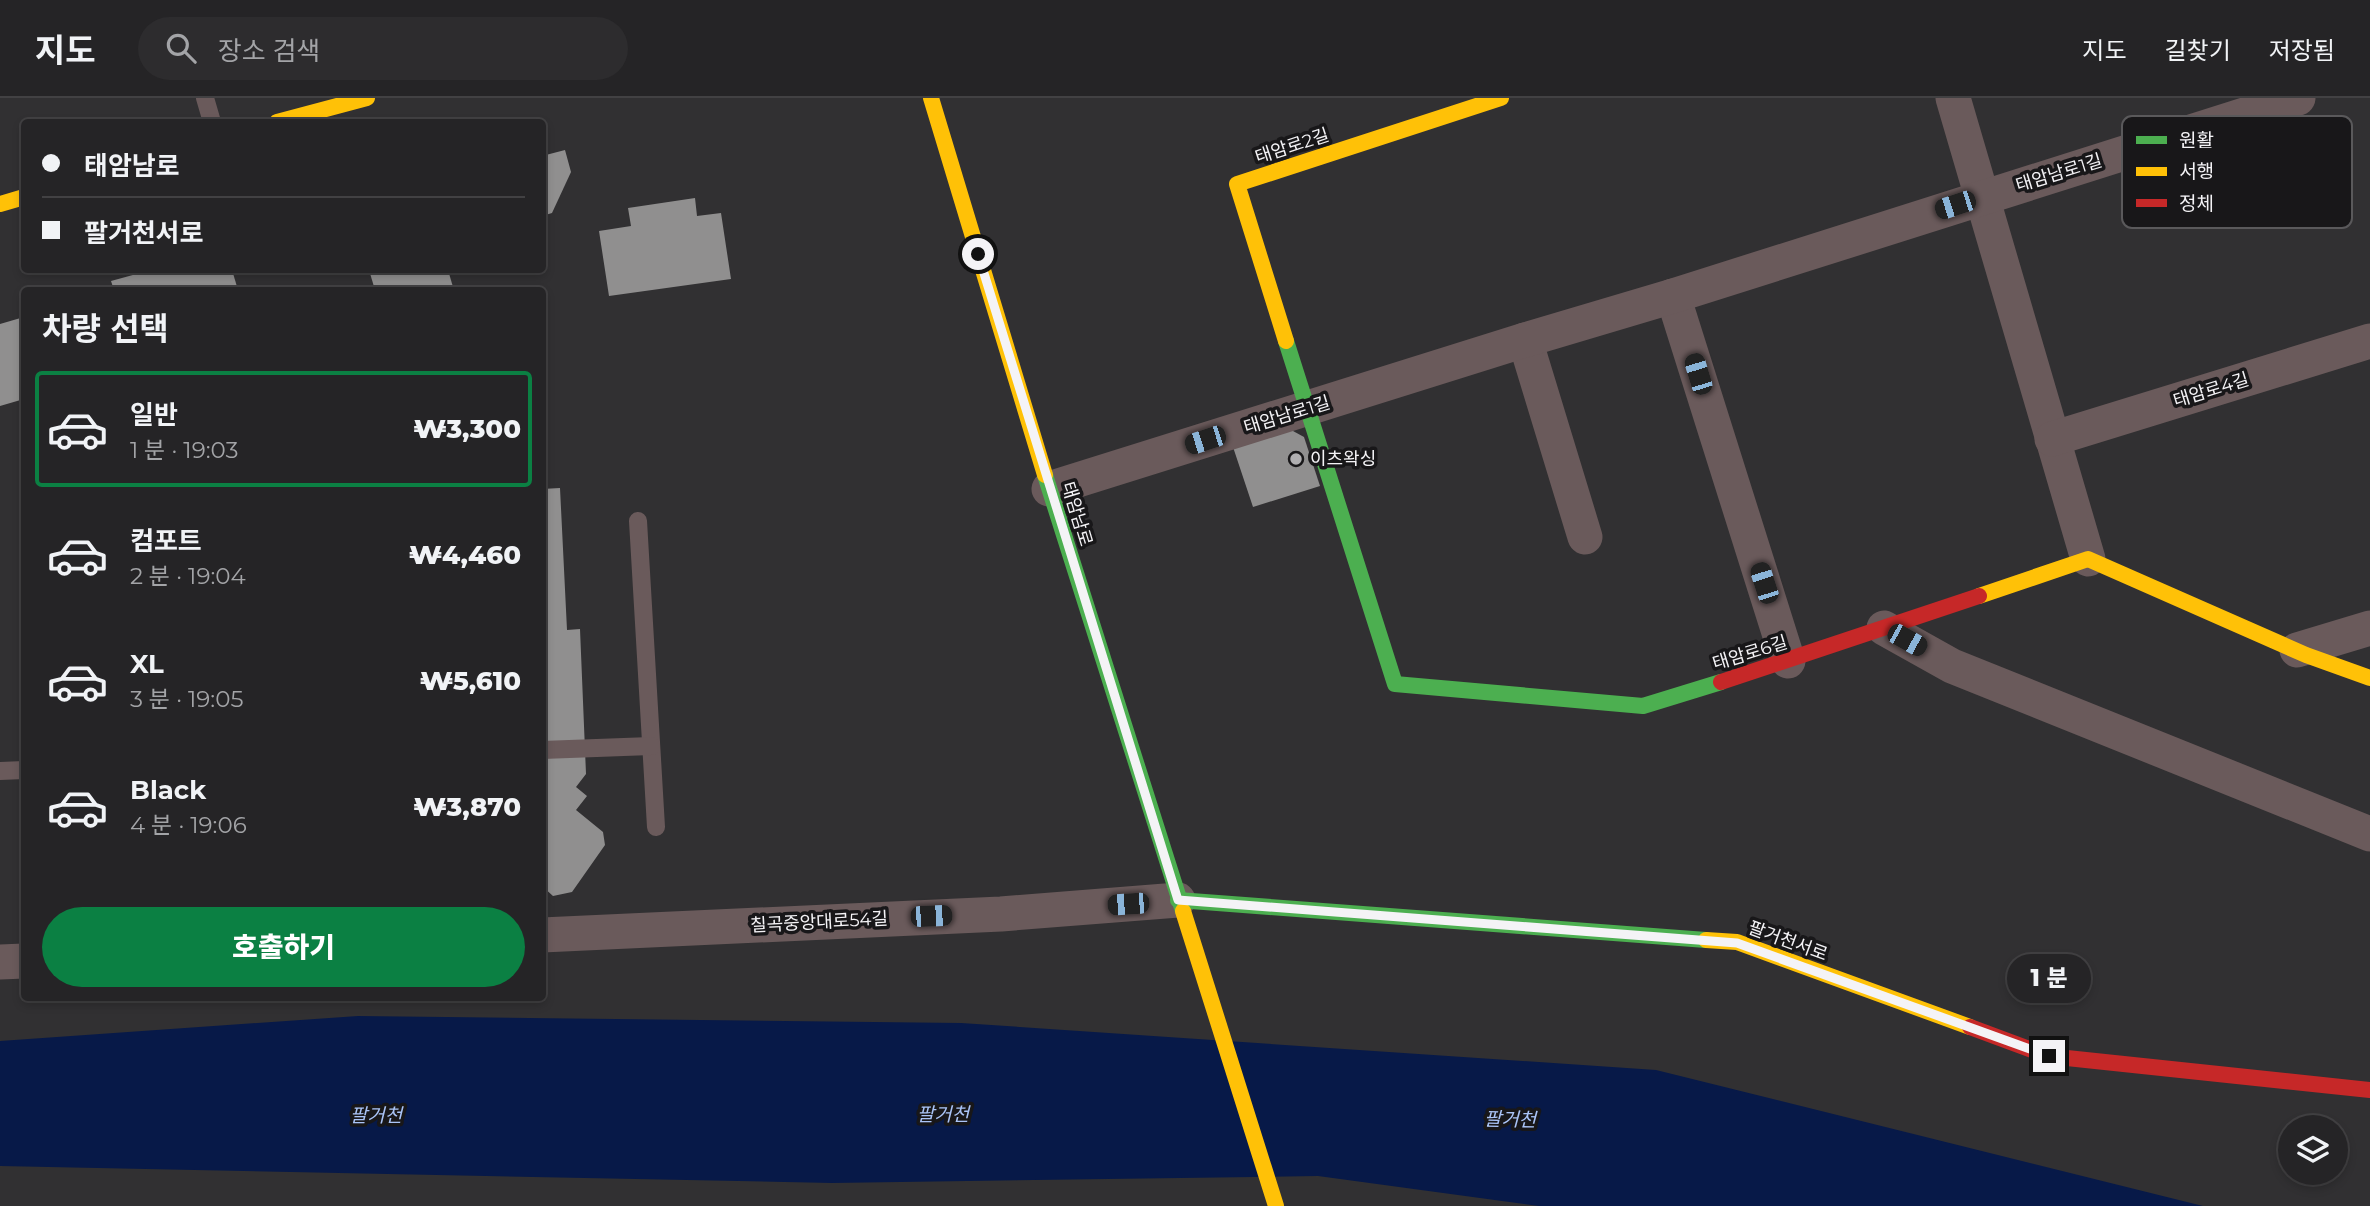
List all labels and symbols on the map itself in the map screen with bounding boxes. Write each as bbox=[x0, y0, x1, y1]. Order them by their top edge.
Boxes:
legend bbox=[2122, 116, 2352, 228]
street label: 태암로2길 bbox=[1252, 124, 1332, 168]
text: 원활 bbox=[2179, 129, 2214, 152]
street label: 태암남로1길 bbox=[2013, 149, 2105, 197]
text: 서행 bbox=[2179, 160, 2214, 183]
car bbox=[1932, 189, 1979, 221]
text: 정체 bbox=[2179, 192, 2214, 215]
route start bbox=[962, 238, 994, 270]
car bbox=[1682, 351, 1715, 397]
street label: 태암로4길 bbox=[2170, 368, 2252, 412]
street label: 태암남로1길 bbox=[1241, 391, 1333, 439]
car bbox=[1182, 424, 1229, 456]
place label: 이츠왁싱 bbox=[1310, 448, 1376, 470]
marker: 이츠왁싱 bbox=[1288, 451, 1304, 467]
street label: 태암남로 bbox=[1057, 479, 1097, 549]
car bbox=[1748, 560, 1781, 606]
car bbox=[1884, 621, 1931, 659]
street label: 태암로6길 bbox=[1710, 631, 1790, 675]
car bbox=[1107, 892, 1150, 916]
car bbox=[910, 905, 953, 927]
street label: 칠곡중앙대로54길 bbox=[750, 907, 888, 937]
street label: 팔거천서로 bbox=[1745, 917, 1831, 965]
callout: 1 분 bbox=[2007, 954, 2091, 1004]
route end bbox=[2033, 1040, 2065, 1072]
water label: 팔거천 bbox=[917, 1103, 971, 1126]
water label: 팔거천 bbox=[350, 1104, 404, 1127]
water label: 팔거천 bbox=[1484, 1108, 1538, 1131]

